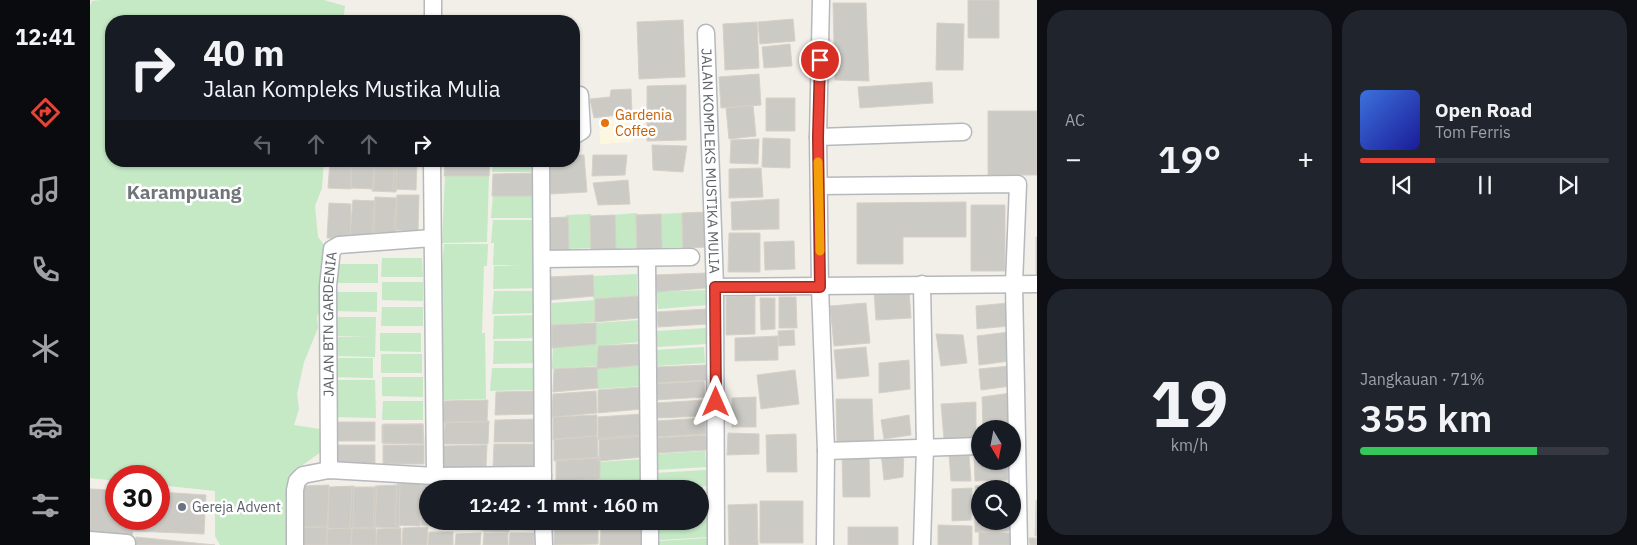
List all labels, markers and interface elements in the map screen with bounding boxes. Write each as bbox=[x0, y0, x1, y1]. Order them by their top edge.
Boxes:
text: 12:41 bbox=[15, 22, 75, 51]
text: 40 m bbox=[203, 30, 285, 76]
icon: right bbox=[120, 35, 185, 100]
pin bbox=[799, 39, 841, 81]
icon: arrive bbox=[806, 46, 834, 74]
street label: JALAN KOMPLEKS MUSTIKA MULIA bbox=[698, 48, 724, 274]
text: Jalan Kompleks Mustika Mulia bbox=[203, 74, 501, 103]
icon: directions bbox=[28, 95, 63, 130]
text: Open Road bbox=[1435, 98, 1532, 122]
place label: Gardenia Coffee bbox=[615, 106, 673, 140]
text: AC bbox=[1065, 110, 1085, 130]
marker: Gardenia Coffee bbox=[599, 117, 611, 129]
text: Tom Ferris bbox=[1435, 122, 1511, 142]
icon: left bbox=[249, 130, 277, 158]
icon: ahead bbox=[302, 130, 330, 158]
icon: ahead bbox=[355, 130, 383, 158]
icon: right bbox=[408, 130, 436, 158]
text: 19° bbox=[1158, 134, 1221, 183]
text: − bbox=[1065, 140, 1082, 177]
text: + bbox=[1297, 140, 1314, 177]
icon: previous bbox=[1388, 171, 1416, 199]
icon: pause bbox=[1471, 171, 1499, 199]
icon: next bbox=[1554, 171, 1582, 199]
icon: music bbox=[28, 173, 63, 208]
district label: Karampuang bbox=[127, 180, 242, 204]
street label: JALAN BTN GARDENIA bbox=[319, 251, 341, 397]
icon: phone bbox=[28, 252, 63, 287]
icon: climate bbox=[28, 331, 63, 366]
text: 19 bbox=[1150, 360, 1229, 445]
text: Jangkauan · 71% bbox=[1360, 369, 1485, 389]
position arrow bbox=[689, 375, 741, 427]
text: 355 km bbox=[1360, 393, 1492, 442]
icon: car bbox=[28, 409, 63, 444]
north arrow bbox=[971, 420, 1021, 470]
map controls bbox=[971, 420, 1021, 530]
text: km/h bbox=[1171, 435, 1208, 455]
speed limit sign: 30 bbox=[105, 465, 170, 530]
button: search bbox=[971, 480, 1021, 530]
icon: filters bbox=[28, 488, 63, 523]
text: 12:42 · 1 mnt · 160 m bbox=[469, 493, 659, 517]
place label: Gereja Advent bbox=[192, 498, 281, 516]
marker: Gereja Advent bbox=[176, 501, 188, 513]

